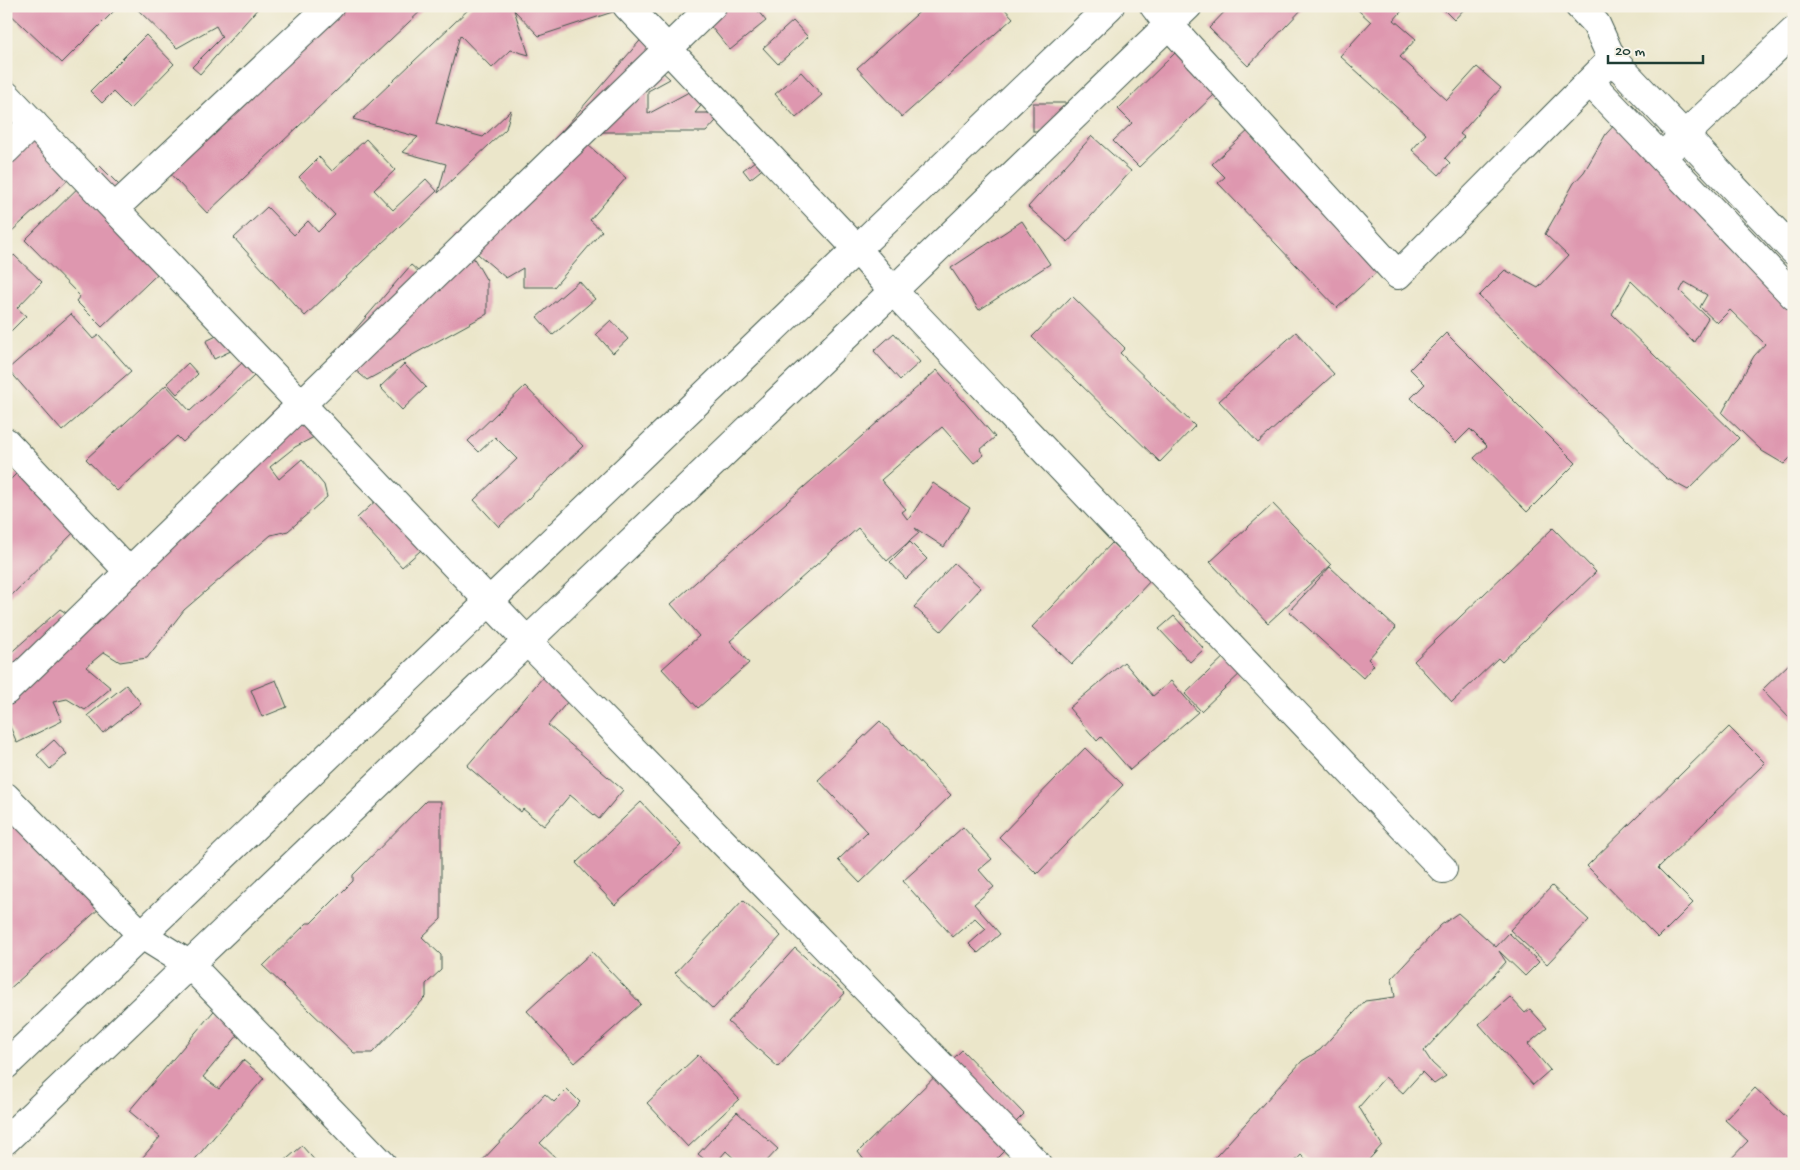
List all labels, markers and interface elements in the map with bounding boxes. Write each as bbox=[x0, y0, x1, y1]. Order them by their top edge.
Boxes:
scale bar bbox=[1608, 32, 1702, 64]
text: 20 m bbox=[1615, 43, 1645, 61]

